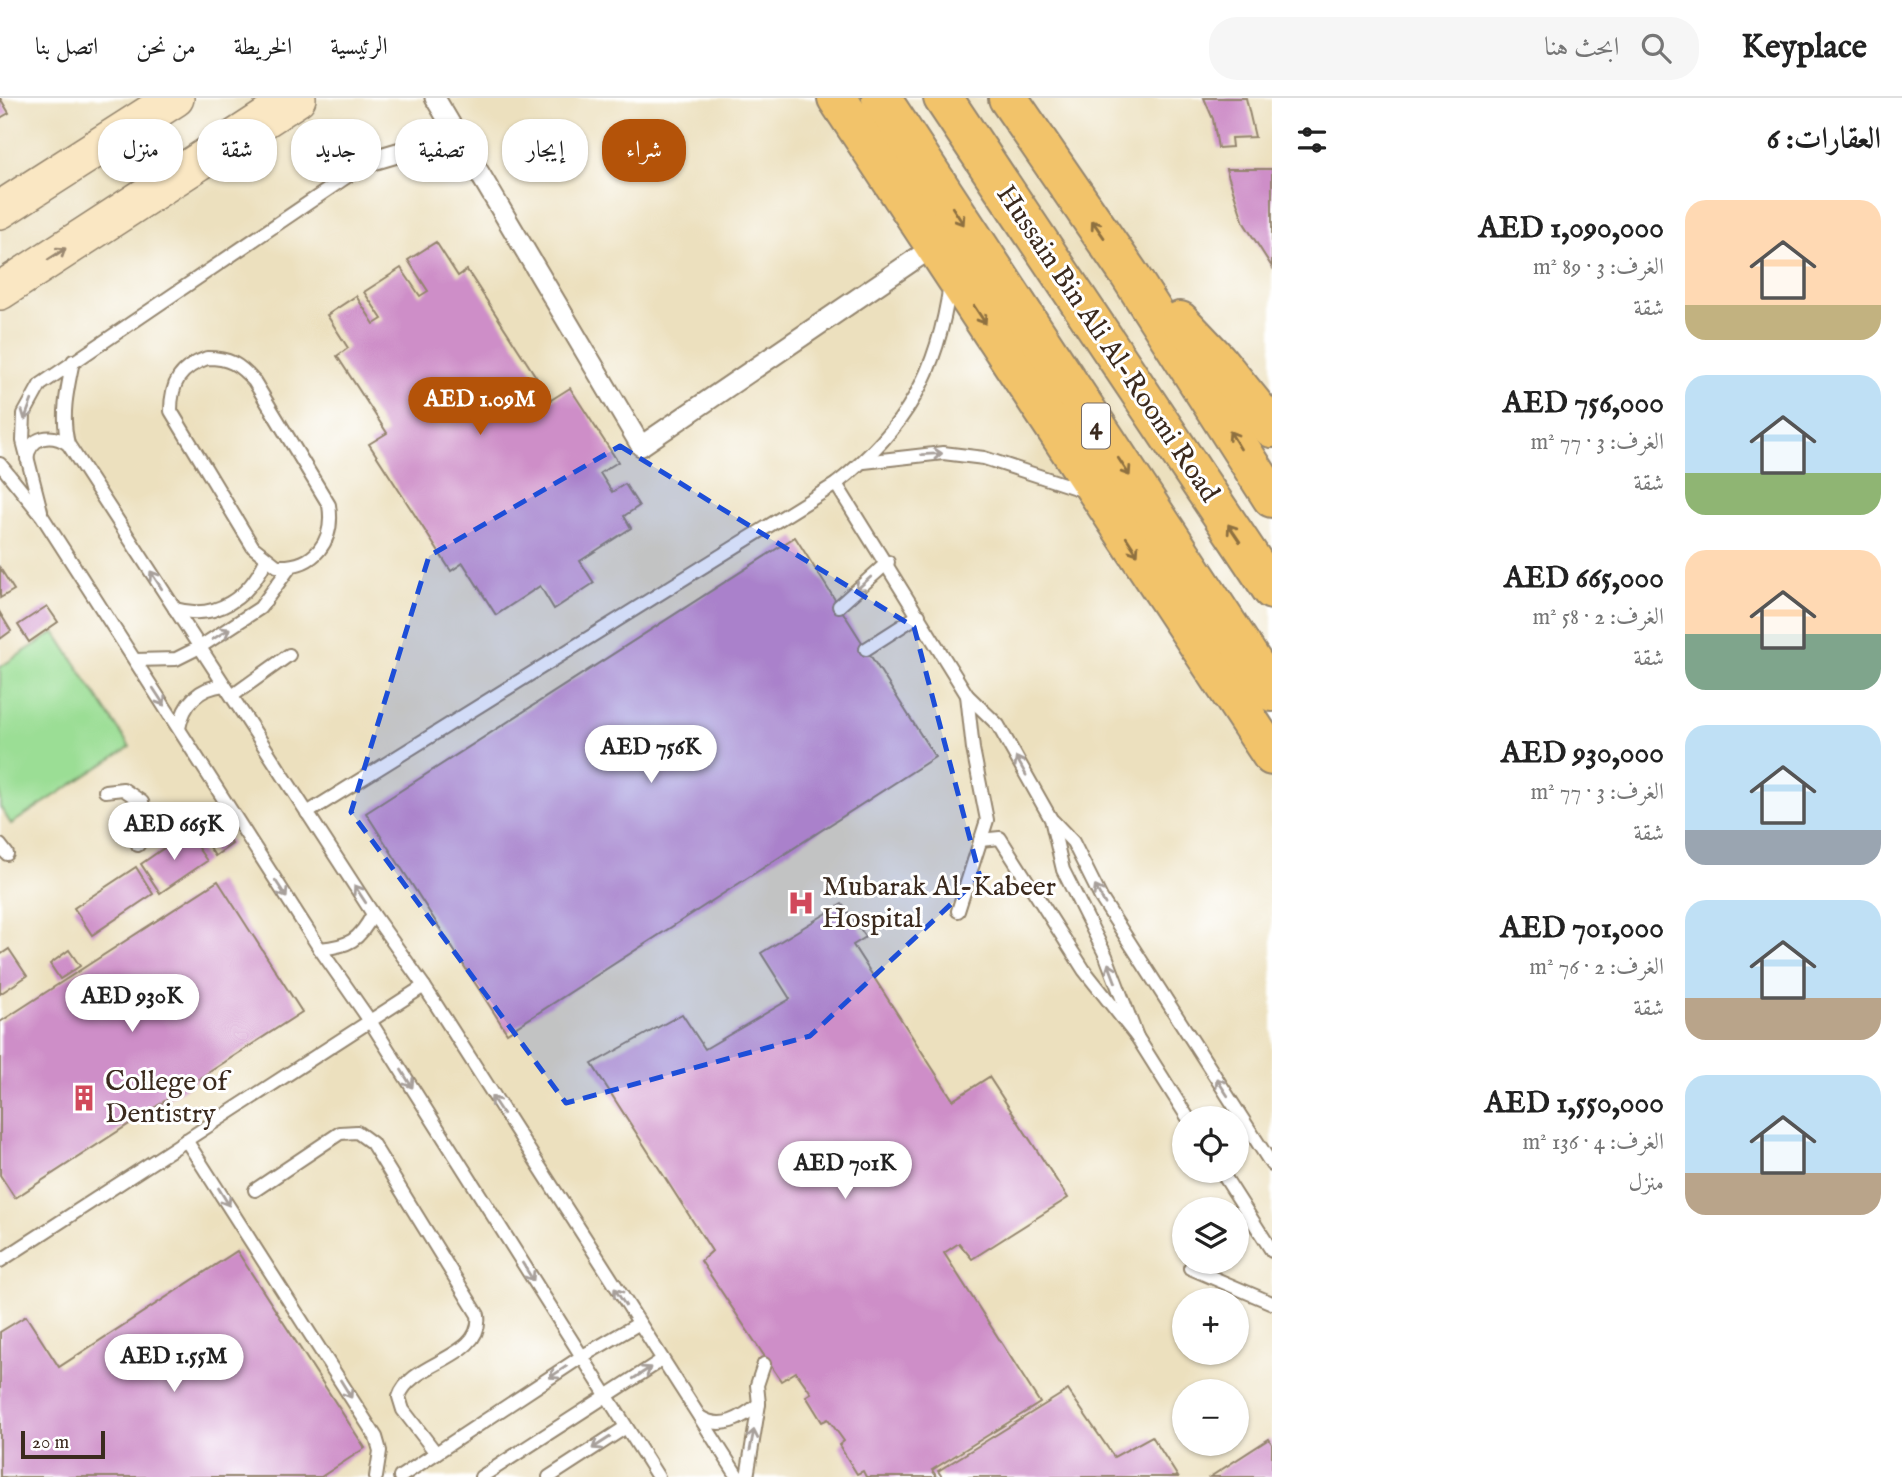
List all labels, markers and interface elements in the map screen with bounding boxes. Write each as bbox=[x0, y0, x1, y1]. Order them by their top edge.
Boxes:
search box bbox=[1209, 17, 1699, 80]
text: Keyplace bbox=[1741, 27, 1867, 69]
icon: search bbox=[1637, 29, 1675, 67]
text: ابحث هنا bbox=[1544, 31, 1619, 64]
text: اتصل بنا bbox=[35, 32, 98, 63]
text: من نحن bbox=[136, 32, 196, 63]
text: الخريطة bbox=[234, 32, 292, 63]
text: الرئيسية bbox=[330, 32, 388, 63]
chip: منزل bbox=[98, 119, 183, 182]
chip: شقة bbox=[197, 119, 277, 182]
chip: جديد bbox=[291, 119, 381, 182]
chip: تصفية bbox=[395, 119, 488, 182]
chip: إيجار bbox=[502, 119, 588, 182]
chip: شراء bbox=[602, 119, 686, 182]
icon: filters bbox=[1293, 121, 1331, 159]
text: العقارات: 6 bbox=[1767, 121, 1881, 159]
street label: Hussain Bin Ali Al-Roomi Road bbox=[988, 179, 1226, 509]
one-way arrow bbox=[951, 206, 965, 225]
text: AED 1,090,000 bbox=[1478, 210, 1664, 248]
one-way arrow bbox=[1091, 220, 1105, 239]
icon: home bbox=[1741, 228, 1825, 312]
one-way arrow bbox=[47, 246, 67, 260]
text: الغرف: 3 · 89 m² bbox=[1533, 253, 1664, 282]
text: شقة bbox=[1634, 294, 1664, 323]
one-way arrow bbox=[973, 305, 987, 324]
pin: AED 1.09M bbox=[400, 378, 560, 437]
text: AED 1.09M bbox=[424, 385, 536, 414]
text: AED 756,000 bbox=[1503, 385, 1664, 423]
one-way arrow bbox=[21, 399, 33, 420]
icon: home bbox=[1741, 403, 1825, 487]
road number: 4 bbox=[1082, 404, 1110, 448]
text: الغرف: 3 · 77 m² bbox=[1531, 428, 1664, 457]
one-way arrow bbox=[1228, 431, 1242, 451]
one-way arrow bbox=[920, 447, 943, 460]
one-way arrow bbox=[1116, 457, 1131, 476]
text: شقة bbox=[1634, 469, 1664, 498]
one-way arrow bbox=[1227, 524, 1241, 543]
one-way arrow bbox=[1125, 535, 1139, 555]
text: AED 665,000 bbox=[1504, 560, 1664, 598]
one-way arrow bbox=[149, 571, 163, 590]
one-way arrow bbox=[854, 576, 872, 592]
icon: home bbox=[1741, 578, 1825, 662]
text: الغرف: 2 · 58 m² bbox=[1532, 603, 1664, 632]
one-way arrow bbox=[210, 626, 230, 640]
text: شقة bbox=[1634, 644, 1664, 673]
one-way arrow bbox=[152, 687, 166, 707]
pin: AED 756K bbox=[579, 726, 723, 785]
text: AED 756K bbox=[601, 733, 701, 762]
text: AED 930,000 bbox=[1501, 735, 1664, 773]
icon: home bbox=[1741, 753, 1825, 837]
one-way arrow bbox=[1014, 757, 1028, 777]
text: الغرف: 3 · 77 m² bbox=[1531, 778, 1664, 807]
pin: AED 665K bbox=[102, 802, 246, 862]
text: AED 665K bbox=[124, 810, 224, 839]
text: شقة bbox=[1634, 819, 1664, 848]
place label: Mubarak Al-Kabeer Hospital bbox=[822, 870, 1056, 937]
one-way arrow bbox=[274, 879, 289, 898]
one-way arrow bbox=[352, 885, 367, 904]
one-way arrow bbox=[1093, 886, 1107, 906]
hospital icon: Mubarak Al-Kabeer Hospital bbox=[786, 888, 816, 918]
text: AED 701,000 bbox=[1500, 910, 1664, 948]
icon: home bbox=[1741, 928, 1825, 1012]
text: الغرف: 2 · 76 m² bbox=[1529, 953, 1664, 982]
one-way arrow bbox=[1105, 963, 1118, 985]
pin: AED 930K bbox=[60, 974, 204, 1034]
text: AED 930K bbox=[81, 982, 183, 1011]
text: شقة bbox=[1634, 994, 1664, 1023]
place label: College of Dentistry bbox=[105, 1065, 232, 1132]
one-way arrow bbox=[399, 1069, 414, 1088]
one-way arrow bbox=[1215, 1078, 1229, 1098]
building icon: College of Dentistry bbox=[69, 1083, 99, 1113]
text: AED 1,550,000 bbox=[1485, 1085, 1664, 1123]
one-way arrow bbox=[490, 1096, 504, 1116]
icon: home bbox=[1741, 1103, 1825, 1187]
map controls bbox=[1172, 1106, 1249, 1456]
button: locate bbox=[1172, 1106, 1249, 1183]
text: الغرف: 4 · 136 m² bbox=[1522, 1128, 1664, 1157]
pin: AED 701K bbox=[773, 1142, 917, 1201]
text: AED 701K bbox=[794, 1149, 896, 1178]
text: منزل bbox=[1629, 1169, 1664, 1198]
one-way arrow bbox=[217, 1187, 231, 1207]
button: layers bbox=[1172, 1197, 1249, 1274]
one-way arrow bbox=[521, 1261, 535, 1281]
one-way arrow bbox=[613, 1287, 627, 1307]
button: + bbox=[1172, 1288, 1249, 1365]
pin: AED 1.55M bbox=[94, 1334, 254, 1394]
text: AED 1.55M bbox=[121, 1342, 227, 1371]
one-way arrow bbox=[549, 1365, 569, 1379]
one-way arrow bbox=[631, 1366, 651, 1380]
one-way arrow bbox=[339, 1379, 353, 1399]
button: − bbox=[1172, 1379, 1249, 1456]
scale bar bbox=[21, 1428, 105, 1460]
one-way arrow bbox=[745, 1429, 759, 1452]
text: 20 m bbox=[32, 1431, 69, 1455]
one-way arrow bbox=[592, 1436, 611, 1451]

